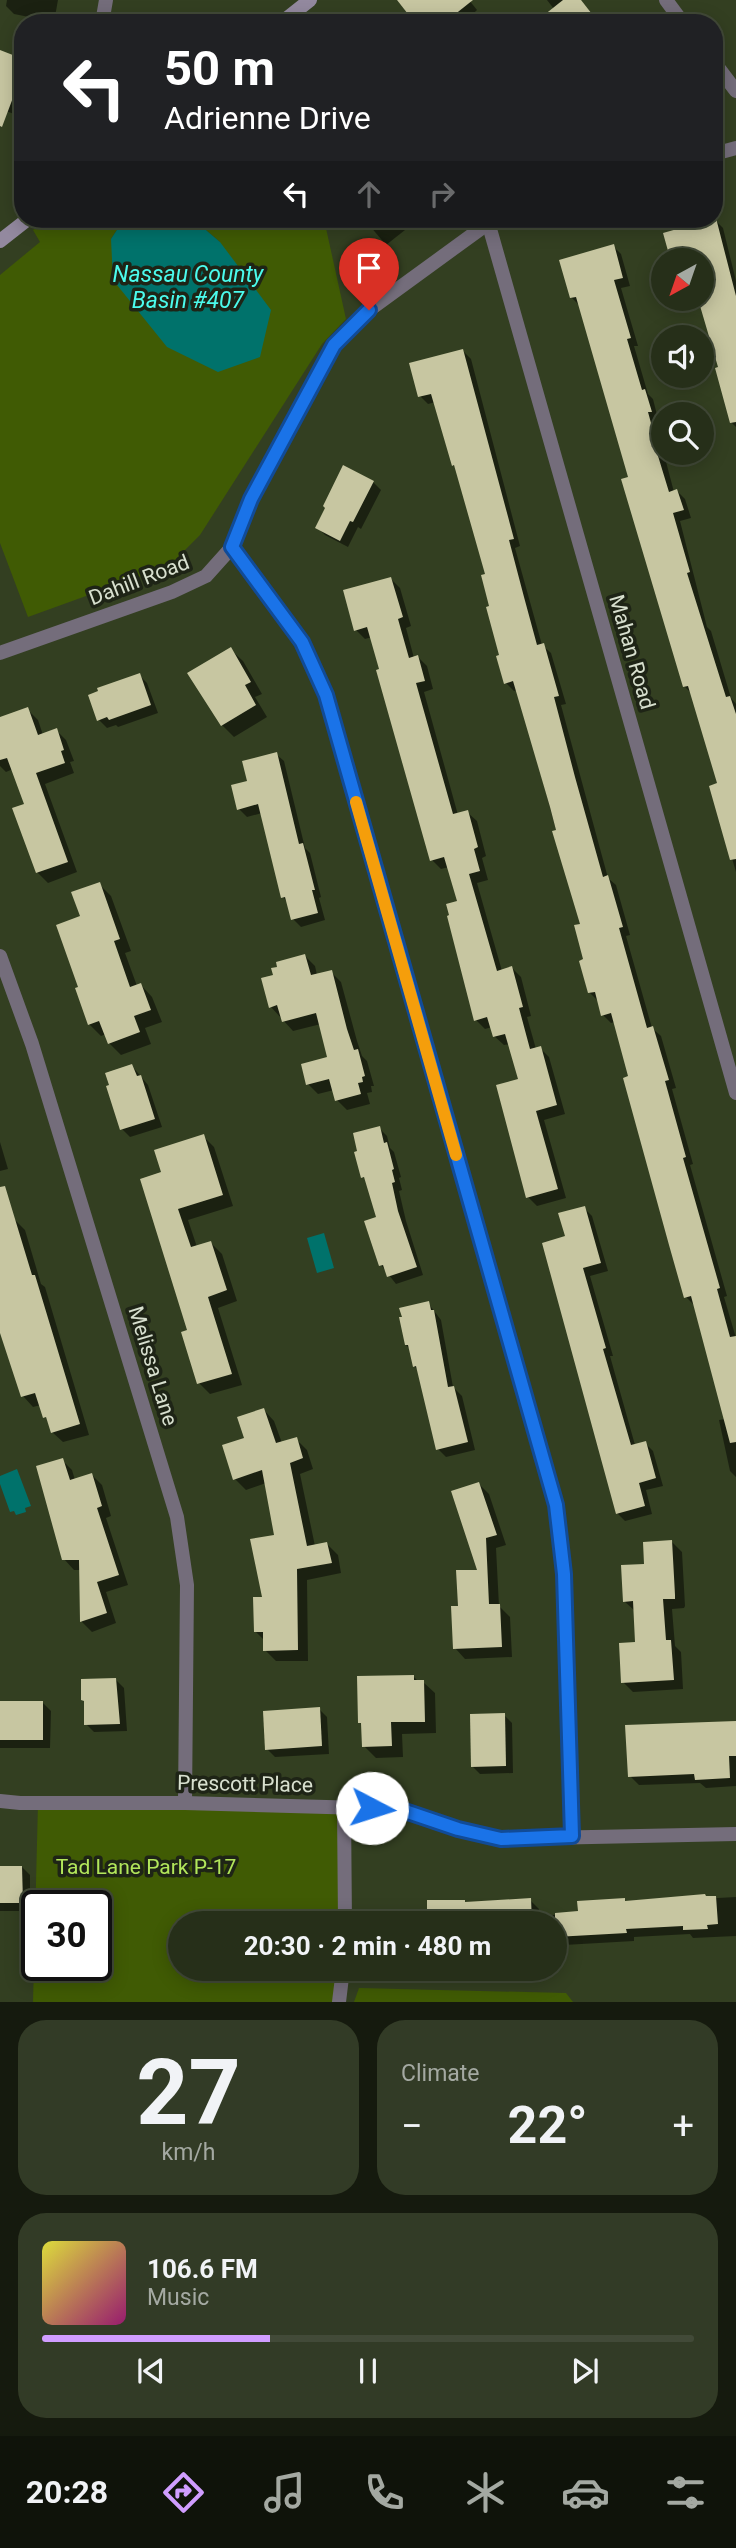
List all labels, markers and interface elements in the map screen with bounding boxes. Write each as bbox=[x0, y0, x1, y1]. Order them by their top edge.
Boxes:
text: 50 m bbox=[164, 40, 275, 97]
icon: left bbox=[49, 42, 140, 133]
text: Adrienne Drive bbox=[164, 99, 371, 137]
icon: left bbox=[277, 175, 315, 213]
icon: ahead bbox=[350, 175, 388, 213]
icon: right bbox=[423, 175, 461, 213]
pin bbox=[339, 238, 399, 310]
north arrow bbox=[651, 248, 714, 312]
map controls bbox=[651, 248, 714, 465]
icon: arrive bbox=[350, 249, 388, 287]
water label: Nassau County Basin #407 bbox=[113, 261, 265, 314]
button: sound bbox=[651, 325, 714, 388]
button: search bbox=[651, 402, 714, 465]
street label: Dahill Road bbox=[85, 550, 193, 610]
street label: Mahan Road bbox=[604, 592, 660, 712]
street label: Melissa Lane bbox=[123, 1303, 183, 1429]
street label: Prescott Place bbox=[177, 1771, 313, 1797]
position arrow bbox=[335, 1771, 409, 1845]
park label: Tad Lane Park P-17 bbox=[56, 1855, 236, 1879]
speed limit sign: 30 bbox=[21, 1890, 112, 1981]
text: 20:30 · 2 min · 480 m bbox=[244, 1931, 491, 1961]
text: 27 bbox=[136, 2040, 241, 2146]
text: Climate bbox=[401, 2060, 480, 2087]
text: 22° bbox=[508, 2095, 588, 2156]
text: − bbox=[401, 2104, 423, 2148]
text: + bbox=[672, 2104, 694, 2148]
text: km/h bbox=[162, 2139, 216, 2166]
text: 106.6 FM bbox=[147, 2254, 258, 2284]
text: Music bbox=[147, 2284, 209, 2311]
icon: previous bbox=[132, 2352, 170, 2390]
icon: pause bbox=[349, 2352, 387, 2390]
icon: next bbox=[566, 2352, 604, 2390]
icon: directions bbox=[159, 2468, 208, 2517]
icon: music bbox=[260, 2468, 309, 2517]
icon: phone bbox=[360, 2468, 409, 2517]
icon: climate bbox=[461, 2468, 510, 2517]
icon: car bbox=[561, 2468, 610, 2517]
icon: filters bbox=[661, 2468, 710, 2517]
text: 20:28 bbox=[26, 2473, 108, 2511]

